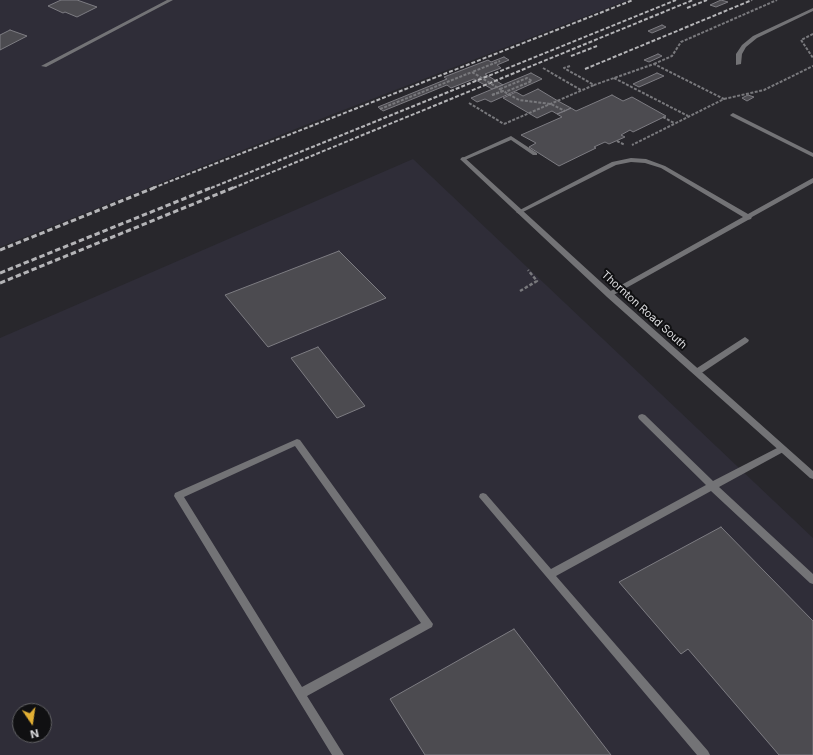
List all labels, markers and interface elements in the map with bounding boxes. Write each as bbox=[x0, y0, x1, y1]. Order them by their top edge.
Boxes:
street label: Thornton Road South bbox=[598, 268, 690, 352]
north arrow bbox=[12, 703, 52, 743]
text: N bbox=[29, 726, 40, 741]

